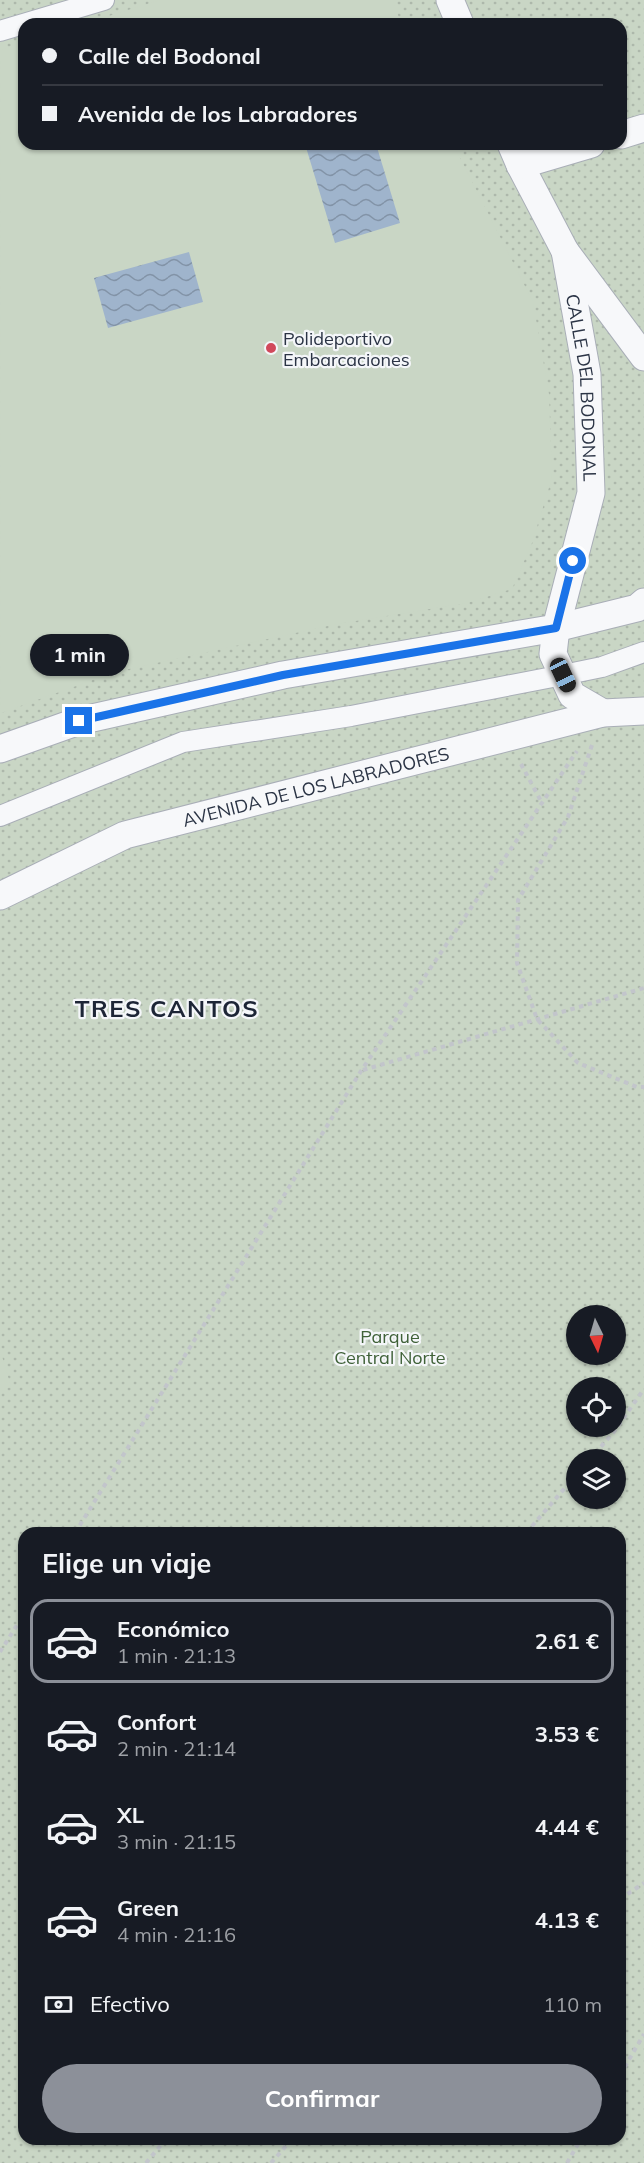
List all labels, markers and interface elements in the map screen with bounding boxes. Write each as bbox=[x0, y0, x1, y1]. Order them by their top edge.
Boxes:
text: Calle del Bodonal bbox=[78, 42, 261, 70]
text: Avenida de los Labradores bbox=[78, 100, 358, 128]
street label: CALLE DEL BODONAL bbox=[561, 292, 602, 482]
place label: Polideportivo Embarcaciones bbox=[283, 327, 410, 371]
marker: Polideportivo Embarcaciones bbox=[264, 341, 278, 355]
route start bbox=[559, 547, 586, 574]
callout: 1 min bbox=[29, 634, 128, 676]
text: 1 min bbox=[53, 642, 106, 667]
car bbox=[547, 655, 579, 695]
route end bbox=[65, 707, 92, 734]
street label: AVENIDA DE LOS LABRADORES bbox=[180, 741, 452, 831]
district label: TRES CANTOS bbox=[75, 993, 259, 1023]
north arrow bbox=[566, 1305, 626, 1365]
map controls bbox=[566, 1305, 626, 1509]
park label: Parque Central Norte bbox=[334, 1325, 446, 1369]
button: locate bbox=[566, 1377, 626, 1437]
button: layers bbox=[566, 1449, 626, 1509]
text: Elige un viaje bbox=[42, 1546, 211, 1580]
icon: car bbox=[45, 1614, 99, 1668]
text: Económico bbox=[117, 1615, 230, 1643]
text: 2.61 € bbox=[535, 1627, 599, 1655]
text: 1 min · 21:13 bbox=[117, 1643, 236, 1668]
icon: car bbox=[45, 1707, 99, 1761]
text: Confort bbox=[117, 1708, 196, 1736]
text: 3.53 € bbox=[535, 1720, 599, 1748]
text: 2 min · 21:14 bbox=[117, 1736, 236, 1761]
icon: car bbox=[45, 1800, 99, 1854]
text: XL bbox=[117, 1801, 144, 1829]
text: 4.44 € bbox=[535, 1813, 599, 1841]
text: 3 min · 21:15 bbox=[117, 1829, 236, 1854]
icon: car bbox=[45, 1893, 99, 1947]
text: Green bbox=[117, 1894, 179, 1922]
text: 4.13 € bbox=[535, 1906, 599, 1934]
text: 4 min · 21:16 bbox=[117, 1922, 236, 1947]
icon: cash bbox=[42, 1988, 75, 2021]
text: Efectivo bbox=[90, 1990, 170, 2018]
text: 110 m bbox=[543, 1992, 602, 2017]
button: Confirmar bbox=[42, 2064, 602, 2133]

